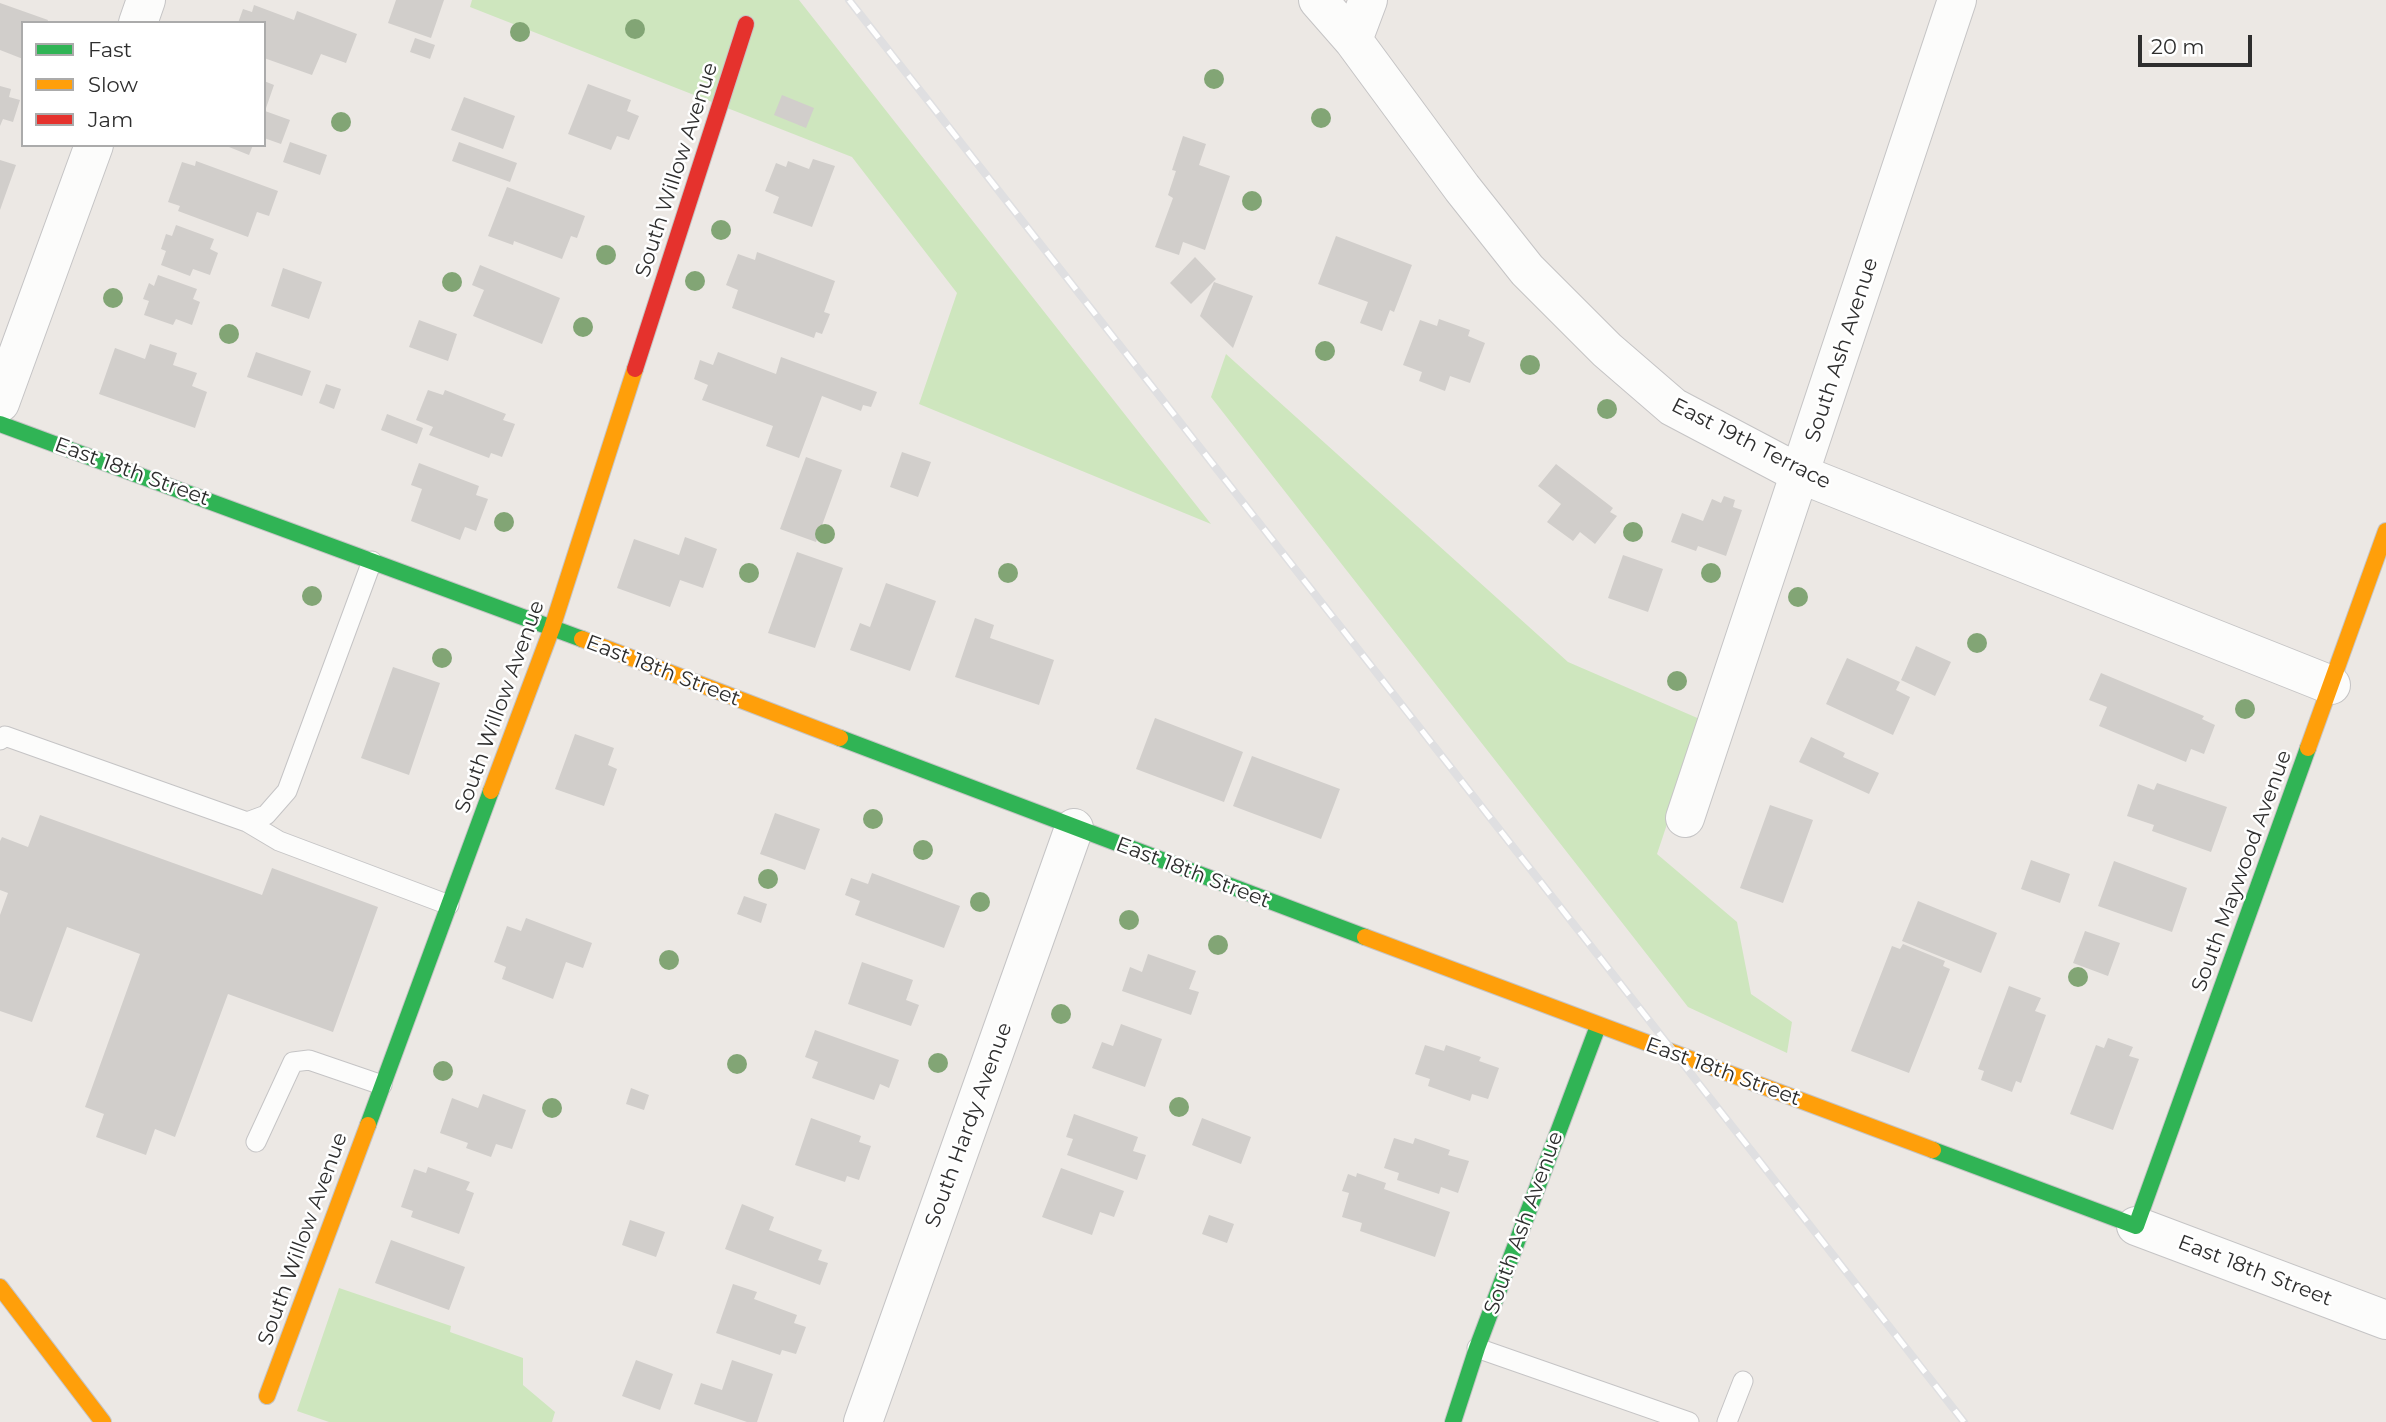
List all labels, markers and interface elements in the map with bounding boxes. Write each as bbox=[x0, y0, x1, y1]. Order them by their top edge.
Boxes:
legend bbox=[21, 21, 266, 147]
scale bar bbox=[2141, 21, 2255, 65]
text: 20 m bbox=[2151, 34, 2205, 59]
text: Fast bbox=[88, 37, 132, 62]
street label: South Willow Avenue bbox=[630, 59, 724, 281]
text: Slow bbox=[88, 72, 138, 97]
text: Jam bbox=[88, 107, 133, 132]
street label: South Ash Avenue bbox=[1800, 255, 1884, 445]
street label: East 19th Terrace bbox=[1667, 393, 1835, 495]
street label: East 18th Street bbox=[51, 432, 213, 512]
street label: South Willow Avenue bbox=[450, 597, 550, 817]
street label: East 18th Street bbox=[582, 630, 744, 712]
street label: South Maywood Avenue bbox=[2187, 747, 2297, 995]
street label: East 18th Street bbox=[1112, 832, 1274, 914]
street label: South Hardy Avenue bbox=[920, 1019, 1018, 1231]
street label: East 18th Street bbox=[1642, 1032, 1804, 1112]
street label: South Ash Avenue bbox=[1479, 1128, 1569, 1318]
street label: South Willow Avenue bbox=[253, 1129, 353, 1349]
street label: East 18th Street bbox=[2174, 1230, 2336, 1312]

